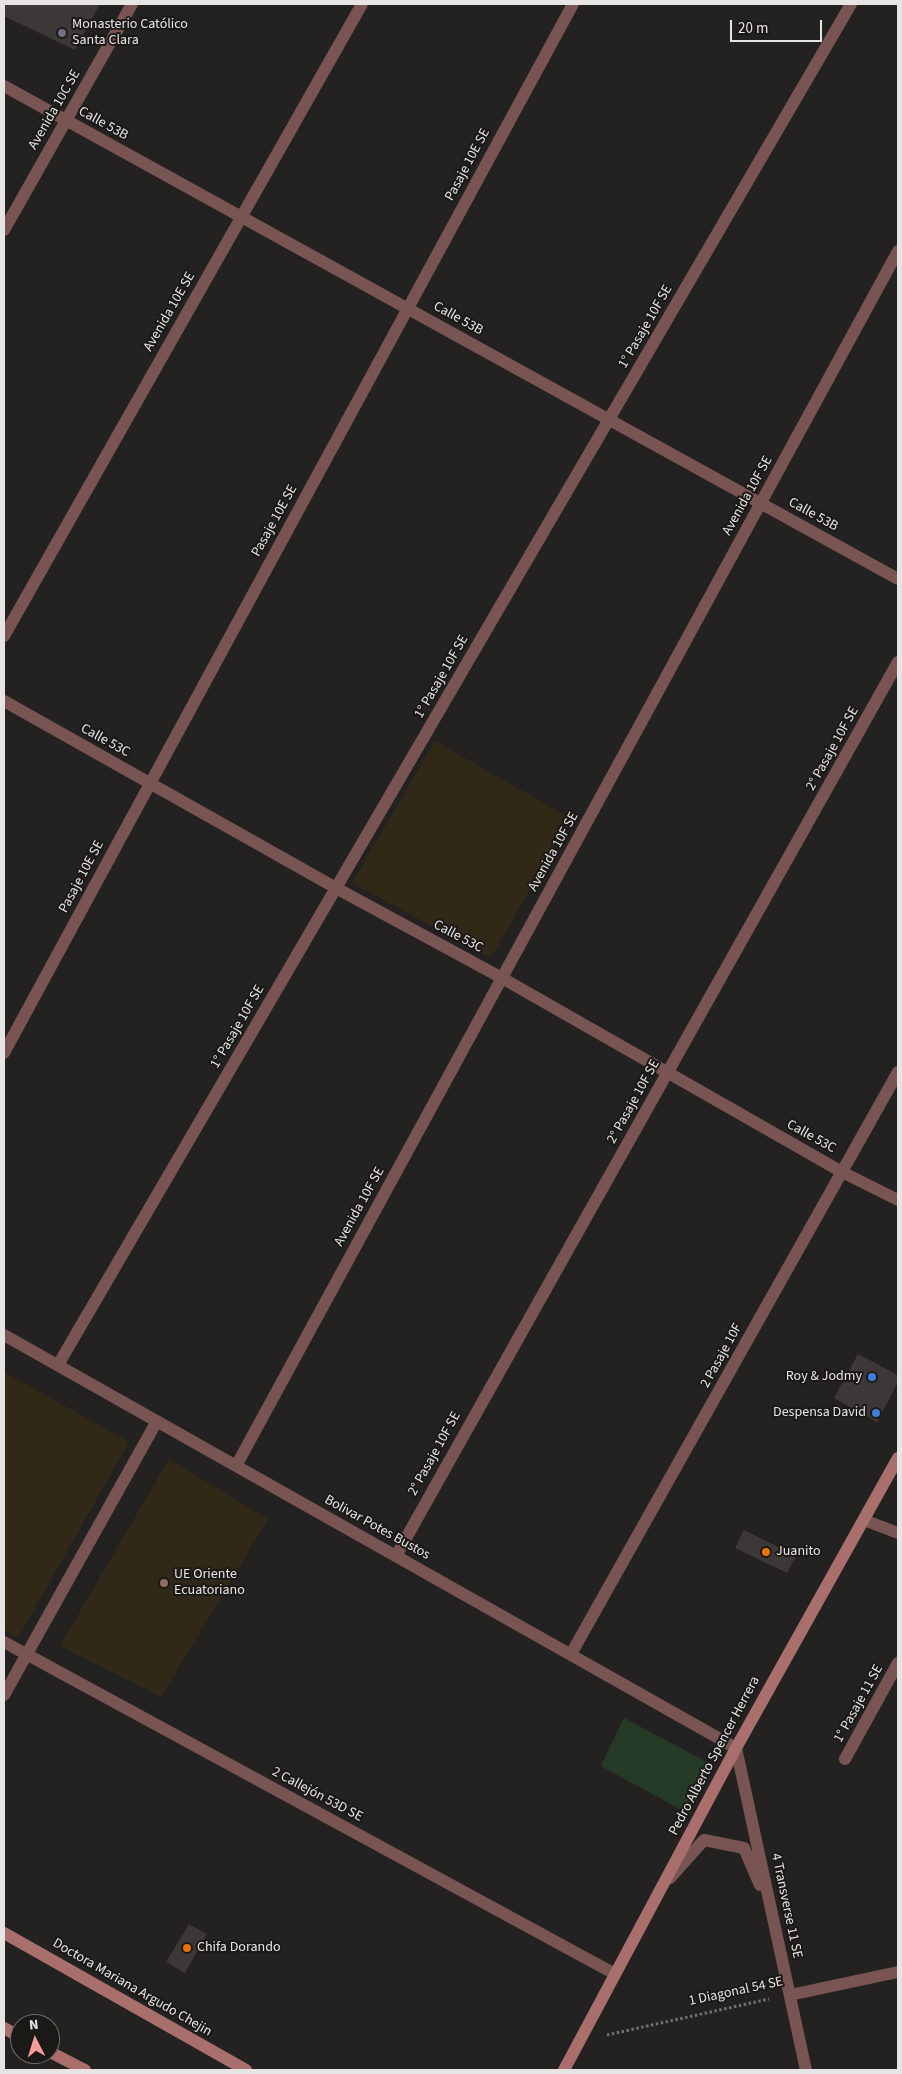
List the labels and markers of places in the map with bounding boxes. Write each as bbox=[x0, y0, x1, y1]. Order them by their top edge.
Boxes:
place label: Monasterio Católico Santa Clara bbox=[72, 17, 188, 49]
marker: Monasterio Católico Santa Clara bbox=[56, 27, 68, 39]
place label: Roy & Jodmy bbox=[786, 1369, 862, 1385]
marker: Roy & Jodmy bbox=[866, 1371, 878, 1383]
place label: Despensa David bbox=[773, 1405, 866, 1421]
marker: Despensa David bbox=[870, 1407, 882, 1419]
place label: Juanito bbox=[776, 1544, 821, 1560]
marker: Juanito bbox=[760, 1546, 772, 1558]
place label: UE Oriente Ecuatoriano bbox=[174, 1567, 245, 1600]
marker: UE Oriente Ecuatoriano bbox=[158, 1577, 170, 1589]
place label: Chifa Dorando bbox=[197, 1940, 281, 1956]
marker: Chifa Dorando bbox=[181, 1942, 193, 1954]

